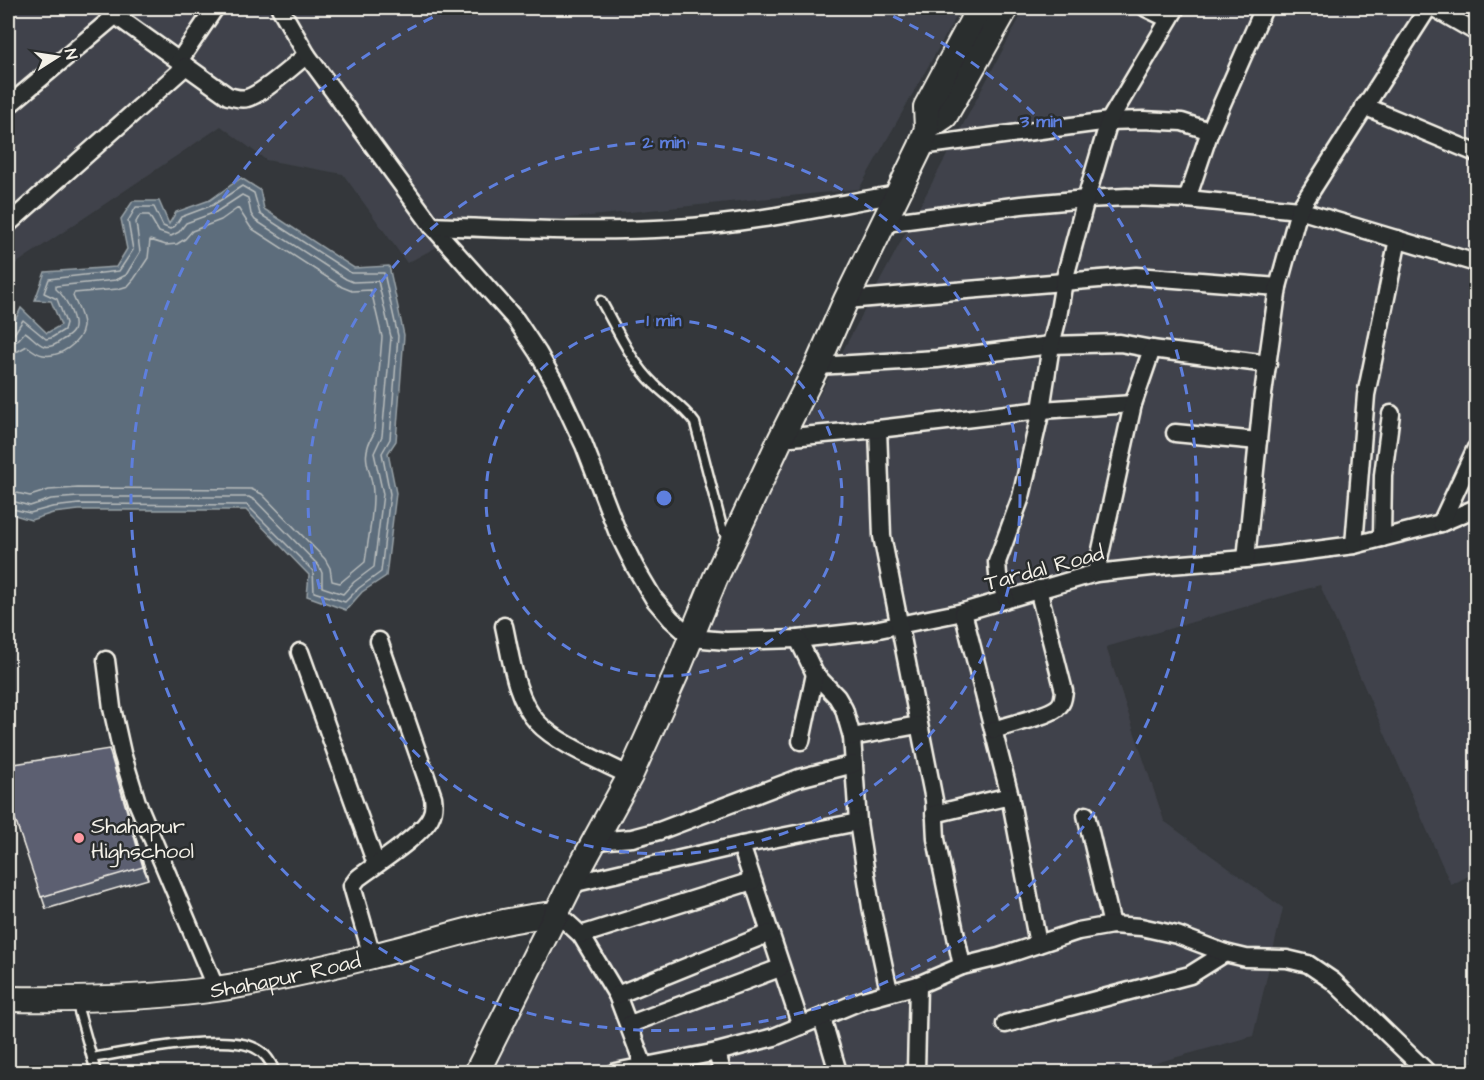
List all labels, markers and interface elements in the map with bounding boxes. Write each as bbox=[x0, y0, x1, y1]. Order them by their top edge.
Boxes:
north arrow bbox=[27, 27, 87, 87]
text: N bbox=[59, 47, 82, 61]
text: 3 min bbox=[1019, 109, 1062, 134]
text: 2 min bbox=[641, 130, 686, 155]
text: 1 min bbox=[646, 308, 682, 333]
centre of rings bbox=[654, 488, 674, 508]
street label: Tardal Road bbox=[981, 538, 1107, 599]
place label: Shahapur Highschool bbox=[91, 811, 194, 868]
marker: Shahapur Highschool bbox=[72, 831, 86, 845]
street label: Shahapur Road bbox=[208, 945, 364, 1007]

